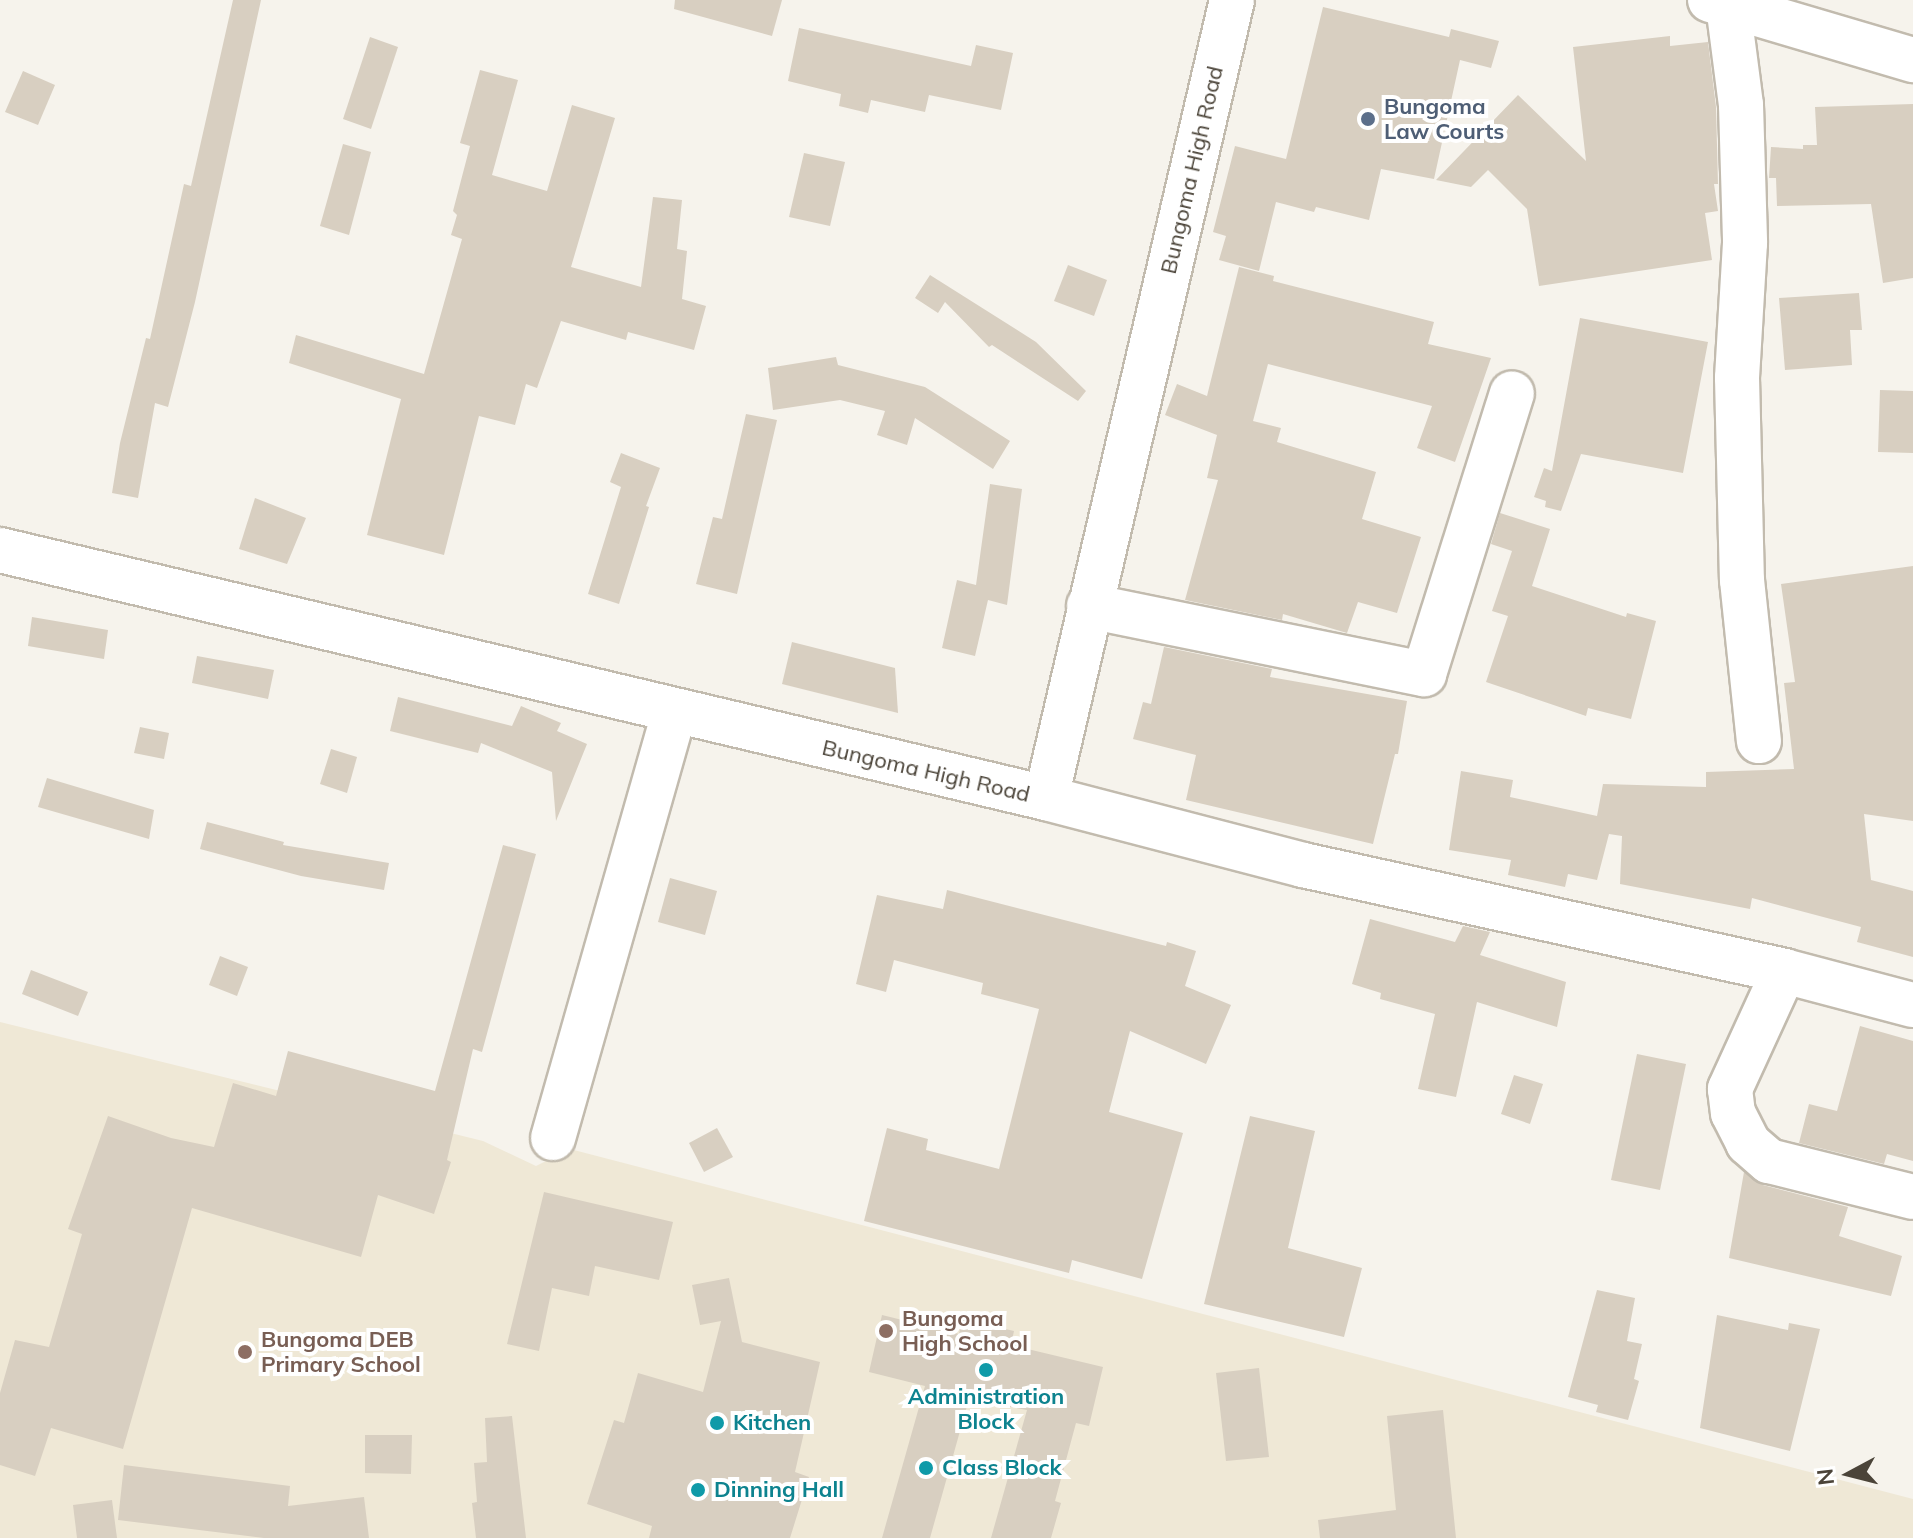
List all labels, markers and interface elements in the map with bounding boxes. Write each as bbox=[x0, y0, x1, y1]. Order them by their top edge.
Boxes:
street label: Bungoma High Road bbox=[1155, 63, 1229, 277]
place label: Bungoma Law Courts bbox=[1384, 93, 1504, 144]
marker: Bungoma Law Courts bbox=[1359, 110, 1377, 128]
street label: Bungoma High Road bbox=[819, 734, 1033, 808]
place label: Bungoma High School bbox=[902, 1305, 1028, 1356]
marker: Bungoma High School bbox=[877, 1322, 895, 1340]
place label: Bungoma DEB Primary School bbox=[261, 1326, 421, 1378]
marker: Bungoma DEB Primary School bbox=[236, 1343, 254, 1361]
marker: Administration Block bbox=[977, 1361, 995, 1379]
place label: Administration Block bbox=[908, 1383, 1064, 1434]
place label: Kitchen bbox=[733, 1410, 811, 1436]
marker: Kitchen bbox=[708, 1414, 726, 1432]
north arrow bbox=[1809, 1434, 1889, 1514]
place label: Class Block bbox=[942, 1455, 1062, 1481]
marker: Class Block bbox=[917, 1459, 935, 1477]
text: N bbox=[1810, 1467, 1840, 1487]
place label: Dinning Hall bbox=[714, 1477, 844, 1503]
marker: Dinning Hall bbox=[689, 1481, 707, 1499]

